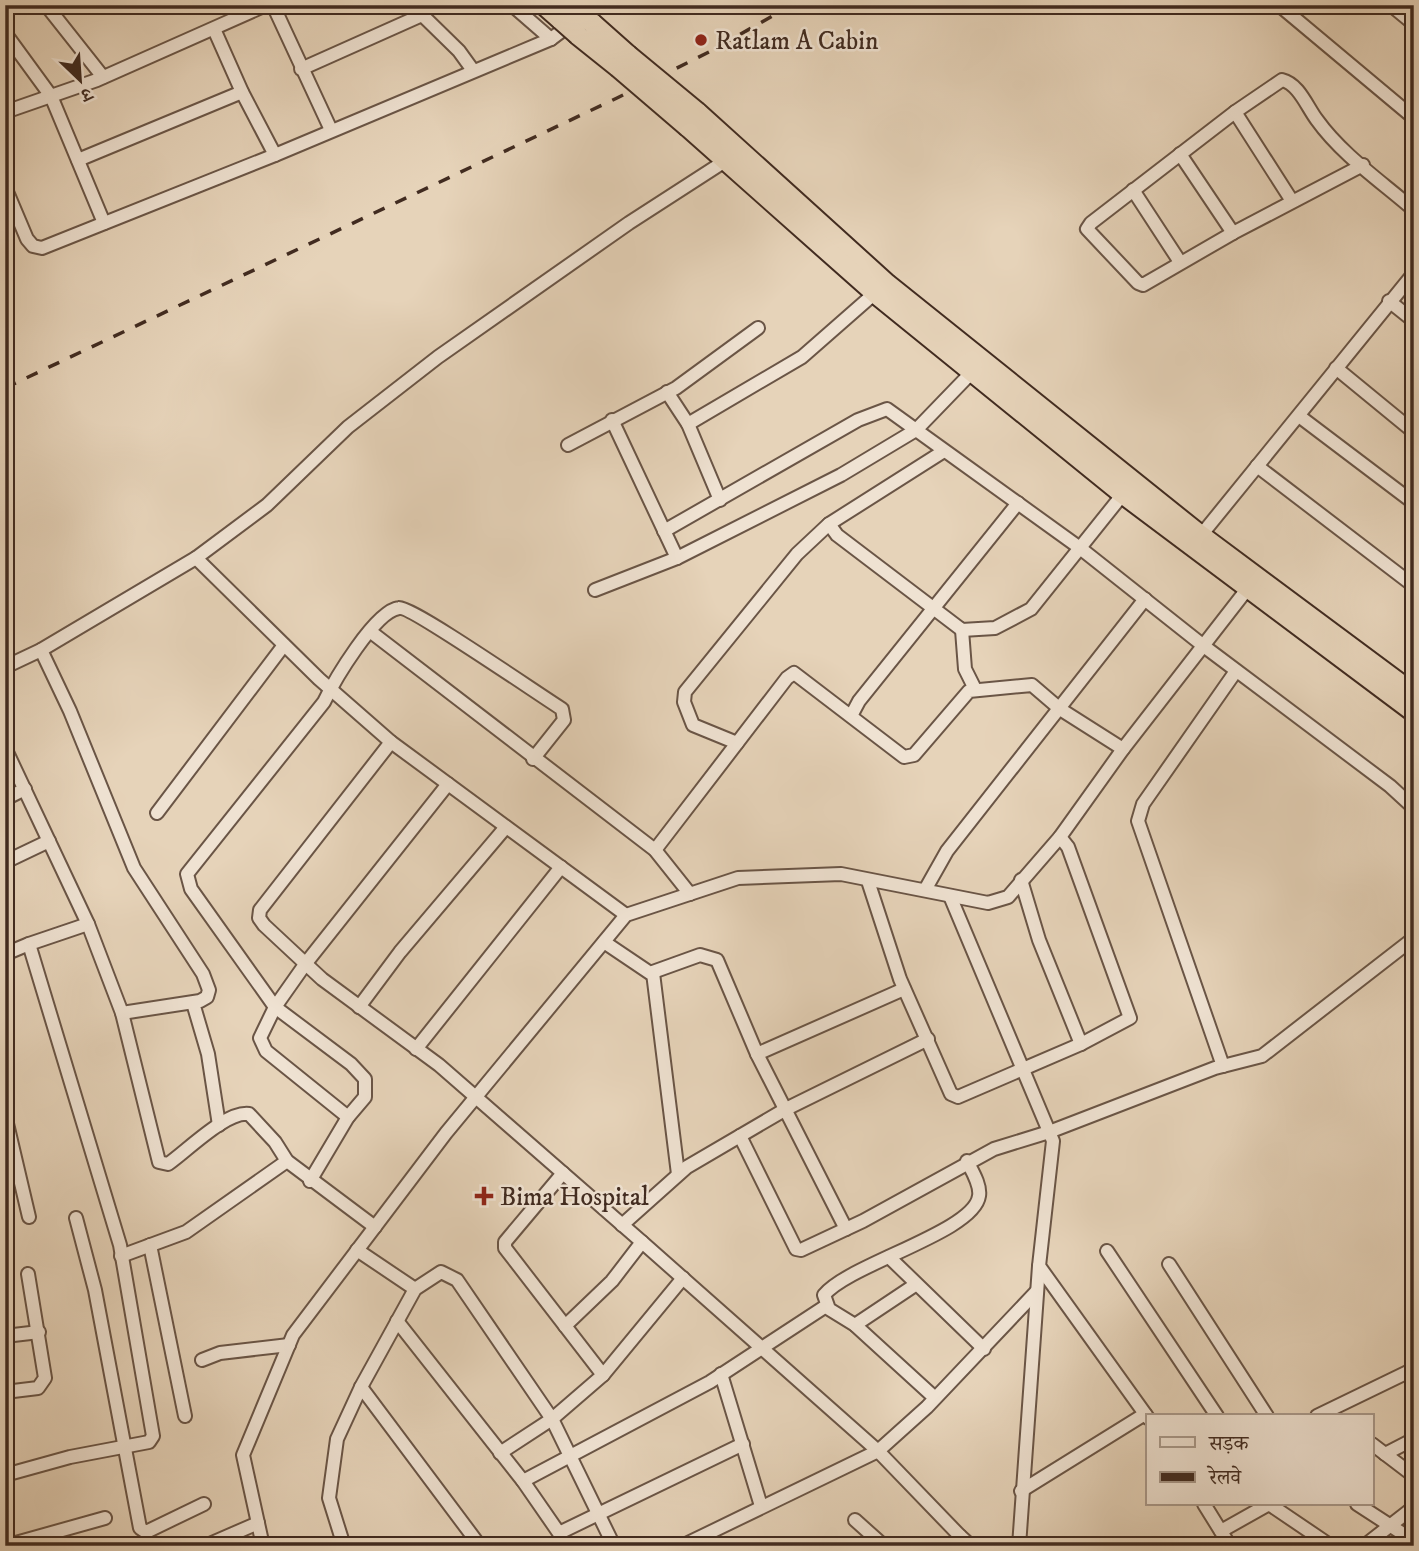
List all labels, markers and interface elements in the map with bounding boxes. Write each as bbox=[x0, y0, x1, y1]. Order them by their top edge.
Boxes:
place label: Ratlam A Cabin bbox=[715, 25, 879, 58]
marker: Ratlam A Cabin bbox=[693, 32, 709, 48]
north arrow bbox=[46, 46, 116, 116]
text: उ bbox=[76, 81, 98, 107]
place label: Bima Hospital bbox=[500, 1181, 649, 1214]
marker: Bima Hospital bbox=[474, 1186, 494, 1206]
legend bbox=[1146, 1414, 1374, 1506]
text: सड़क bbox=[1208, 1431, 1249, 1457]
text: रेलवे bbox=[1206, 1465, 1243, 1491]

